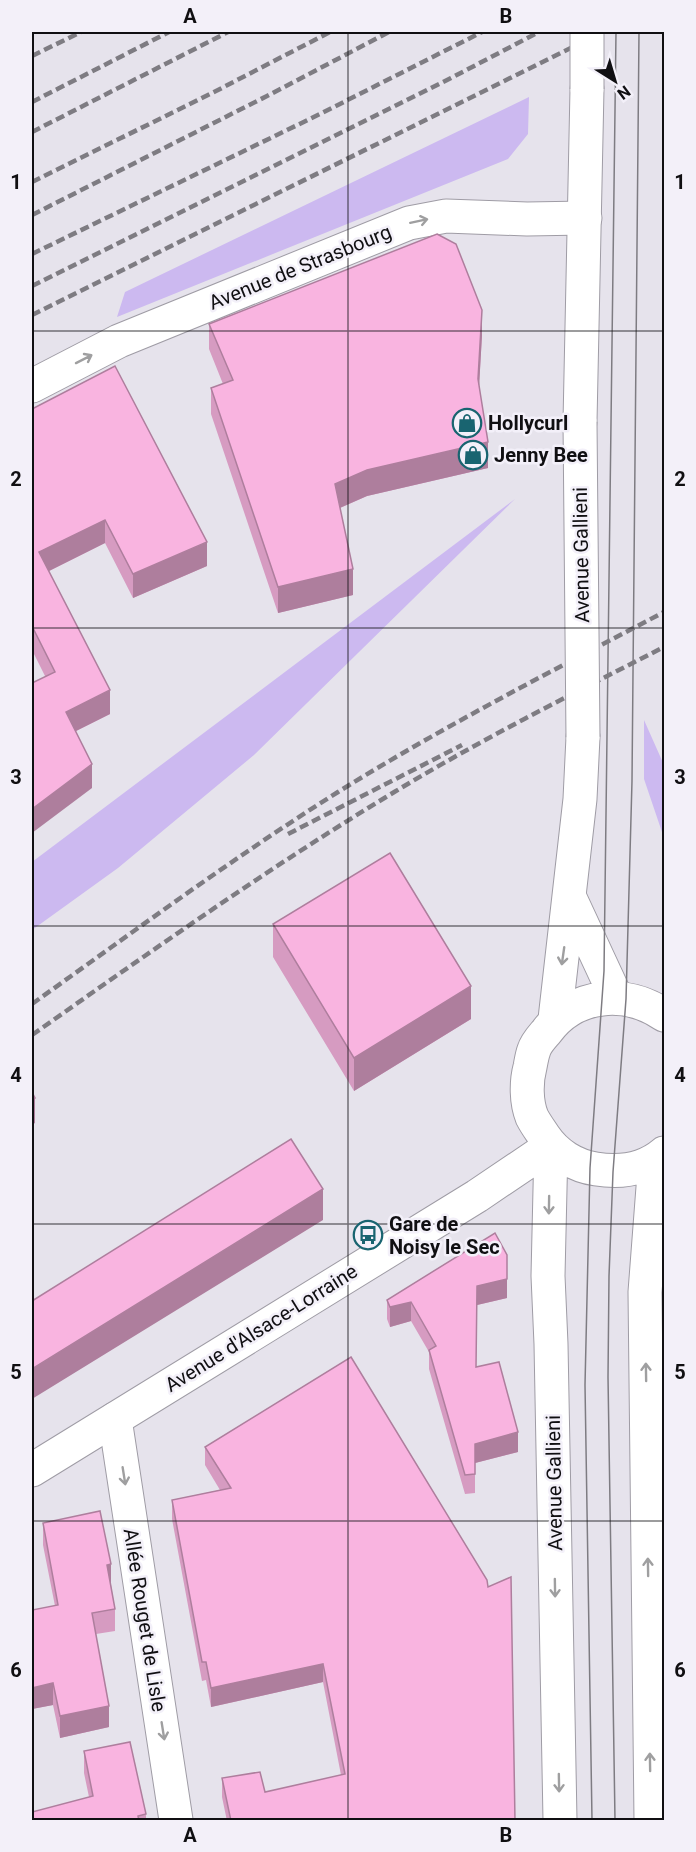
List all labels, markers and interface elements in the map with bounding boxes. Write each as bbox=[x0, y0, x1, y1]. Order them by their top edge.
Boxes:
text: A bbox=[183, 4, 197, 28]
text: B bbox=[500, 4, 512, 28]
north arrow bbox=[585, 51, 645, 111]
text: N bbox=[613, 82, 634, 104]
text: 1 bbox=[10, 170, 22, 194]
text: 1 bbox=[674, 170, 686, 194]
one-way arrow bbox=[409, 215, 428, 226]
street label: Avenue de Strasbourg bbox=[205, 219, 395, 315]
one-way arrow bbox=[74, 353, 92, 364]
shop icon: Hollycurl bbox=[451, 407, 483, 439]
place label: Hollycurl bbox=[488, 411, 568, 435]
shop icon: Jenny Bee bbox=[457, 439, 489, 471]
place label: Jenny Bee bbox=[494, 443, 588, 467]
text: 2 bbox=[10, 467, 22, 491]
text: 2 bbox=[674, 467, 686, 491]
street label: Avenue Gallieni bbox=[568, 487, 594, 623]
text: 3 bbox=[10, 765, 22, 789]
text: 3 bbox=[674, 765, 686, 789]
one-way arrow bbox=[557, 946, 568, 966]
text: 4 bbox=[10, 1063, 22, 1087]
text: 4 bbox=[674, 1063, 686, 1087]
one-way arrow bbox=[544, 1194, 555, 1214]
place label: Gare de Noisy le Sec bbox=[389, 1212, 500, 1259]
bus stop icon: Gare de Noisy le Sec bbox=[352, 1219, 384, 1251]
street label: Avenue d'Alsace-Lorraine bbox=[160, 1259, 362, 1397]
text: 5 bbox=[10, 1360, 22, 1384]
text: 5 bbox=[674, 1360, 686, 1384]
one-way arrow bbox=[640, 1363, 652, 1383]
street label: Avenue Gallieni bbox=[541, 1415, 567, 1551]
one-way arrow bbox=[118, 1466, 129, 1486]
street label: Allée Rouget de Lisle bbox=[119, 1527, 171, 1713]
one-way arrow bbox=[642, 1558, 654, 1578]
one-way arrow bbox=[550, 1578, 561, 1598]
text: 6 bbox=[10, 1658, 22, 1682]
text: 6 bbox=[674, 1658, 686, 1682]
one-way arrow bbox=[157, 1721, 168, 1741]
one-way arrow bbox=[644, 1753, 656, 1773]
one-way arrow bbox=[553, 1773, 565, 1793]
text: A bbox=[183, 1823, 197, 1847]
text: B bbox=[500, 1823, 512, 1847]

